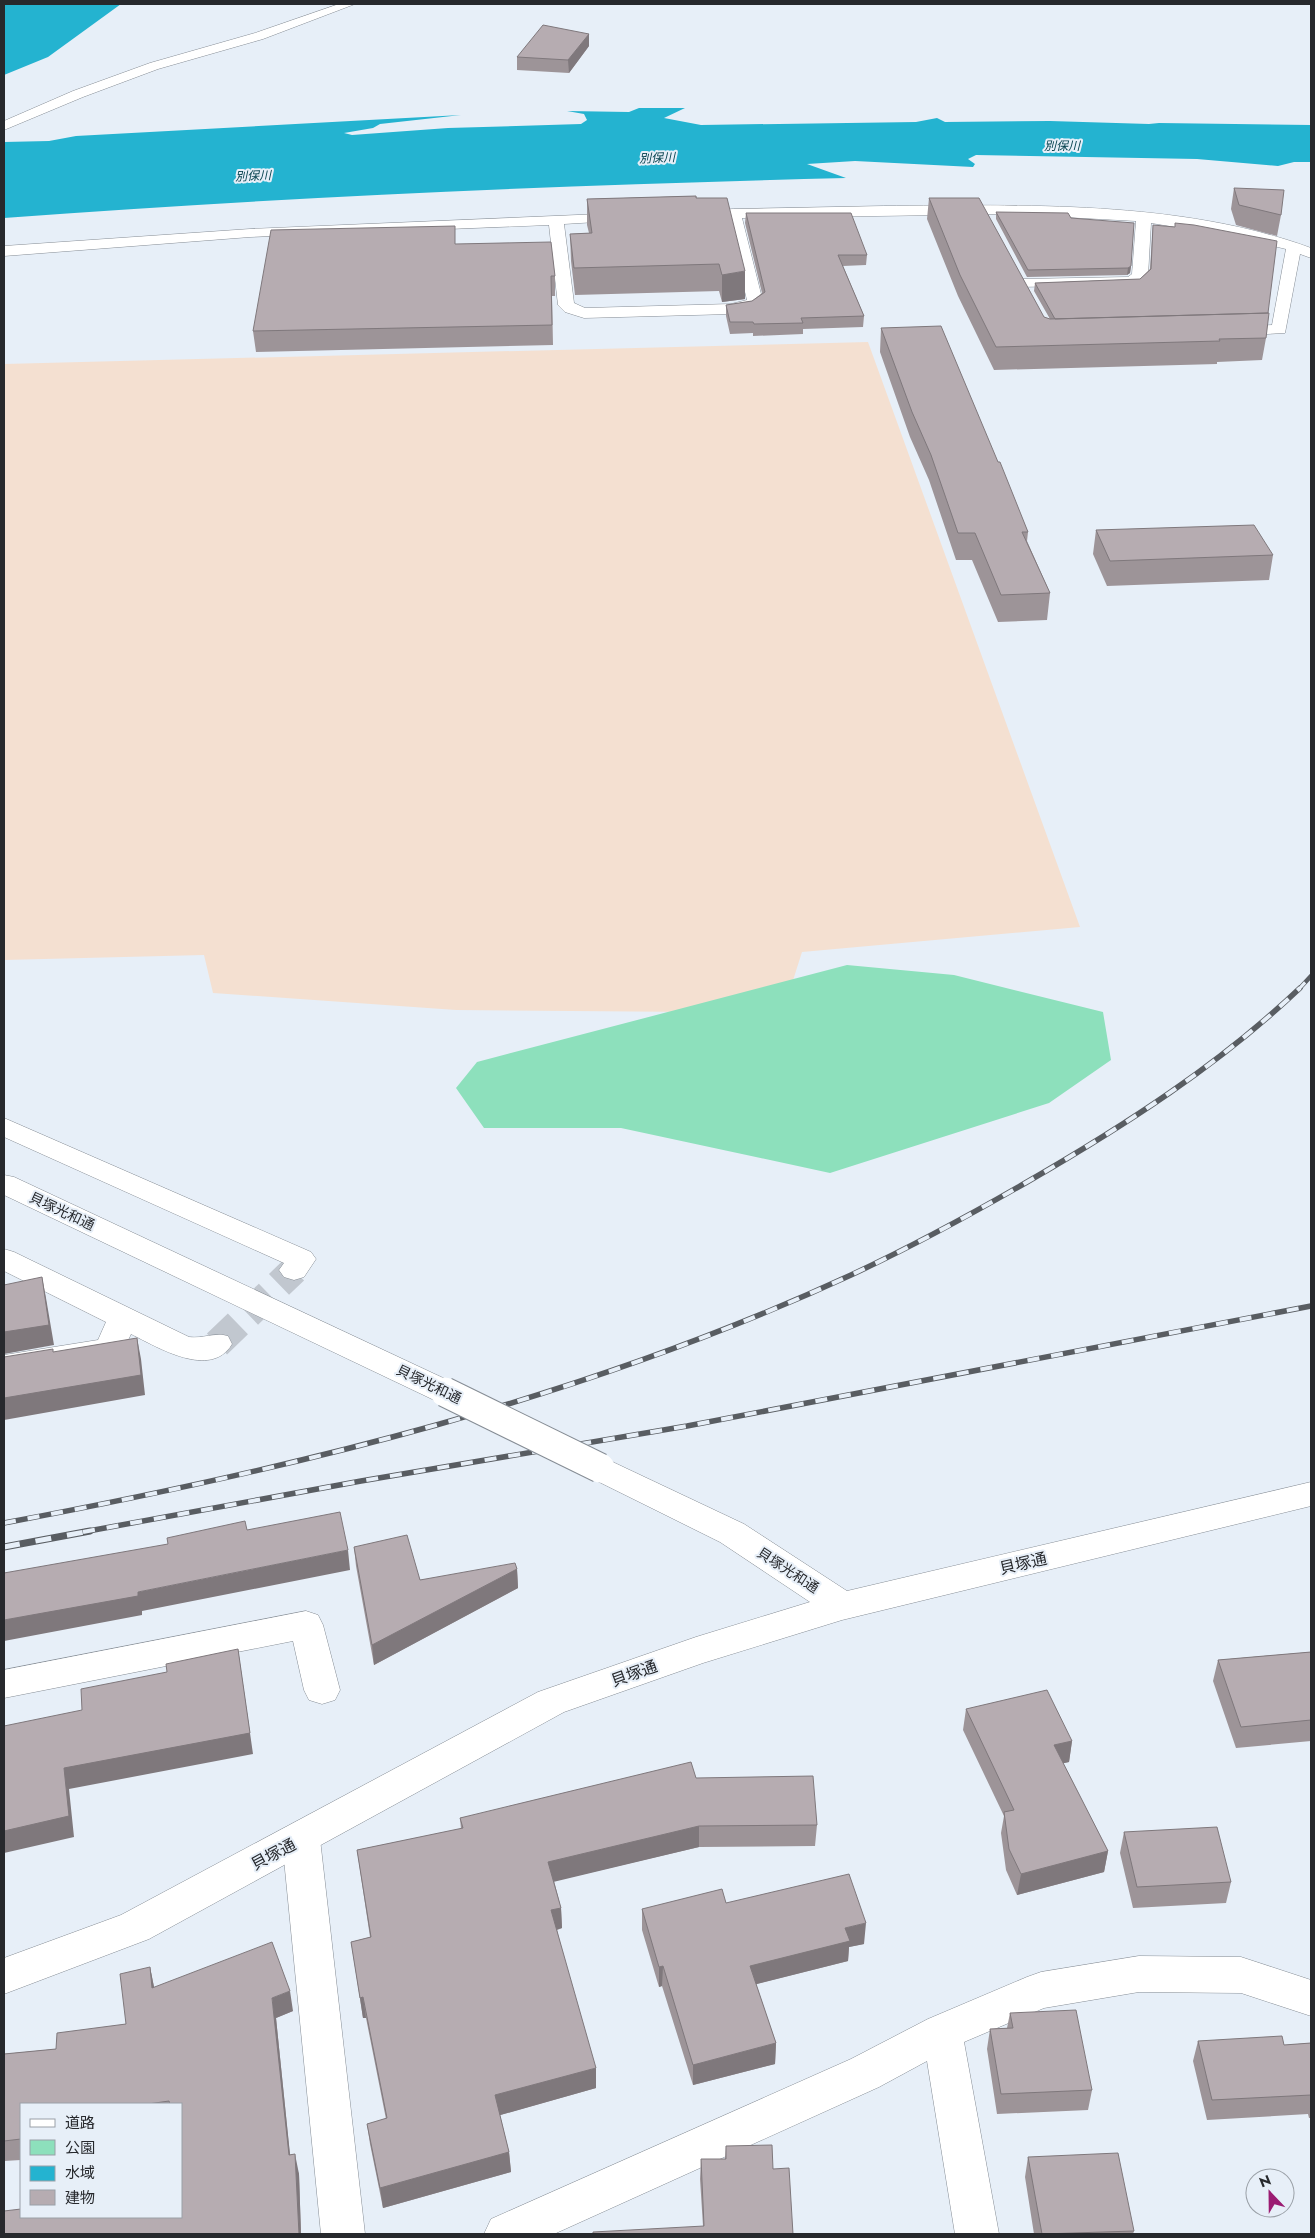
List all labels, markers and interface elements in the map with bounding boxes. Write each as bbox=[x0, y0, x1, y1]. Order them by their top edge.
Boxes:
water label: 別保川 bbox=[1044, 137, 1082, 155]
water label: 別保川 bbox=[639, 148, 677, 168]
water label: 別保川 bbox=[235, 166, 273, 186]
street label: 貝塚光和通 bbox=[26, 1187, 98, 1235]
street label: 貝塚光和通 bbox=[393, 1360, 465, 1408]
street label: 貝塚光和通 bbox=[753, 1543, 823, 1597]
street label: 貝塚通 bbox=[997, 1547, 1049, 1580]
street label: 貝塚通 bbox=[608, 1654, 661, 1692]
street label: 貝塚通 bbox=[247, 1833, 300, 1876]
legend bbox=[20, 2103, 182, 2218]
text: 道路 bbox=[65, 2112, 95, 2134]
text: 公園 bbox=[65, 2137, 95, 2159]
text: 水域 bbox=[65, 2162, 95, 2184]
north arrow bbox=[1245, 2168, 1295, 2218]
text: N bbox=[1256, 2170, 1274, 2192]
text: 建物 bbox=[65, 2187, 95, 2209]

